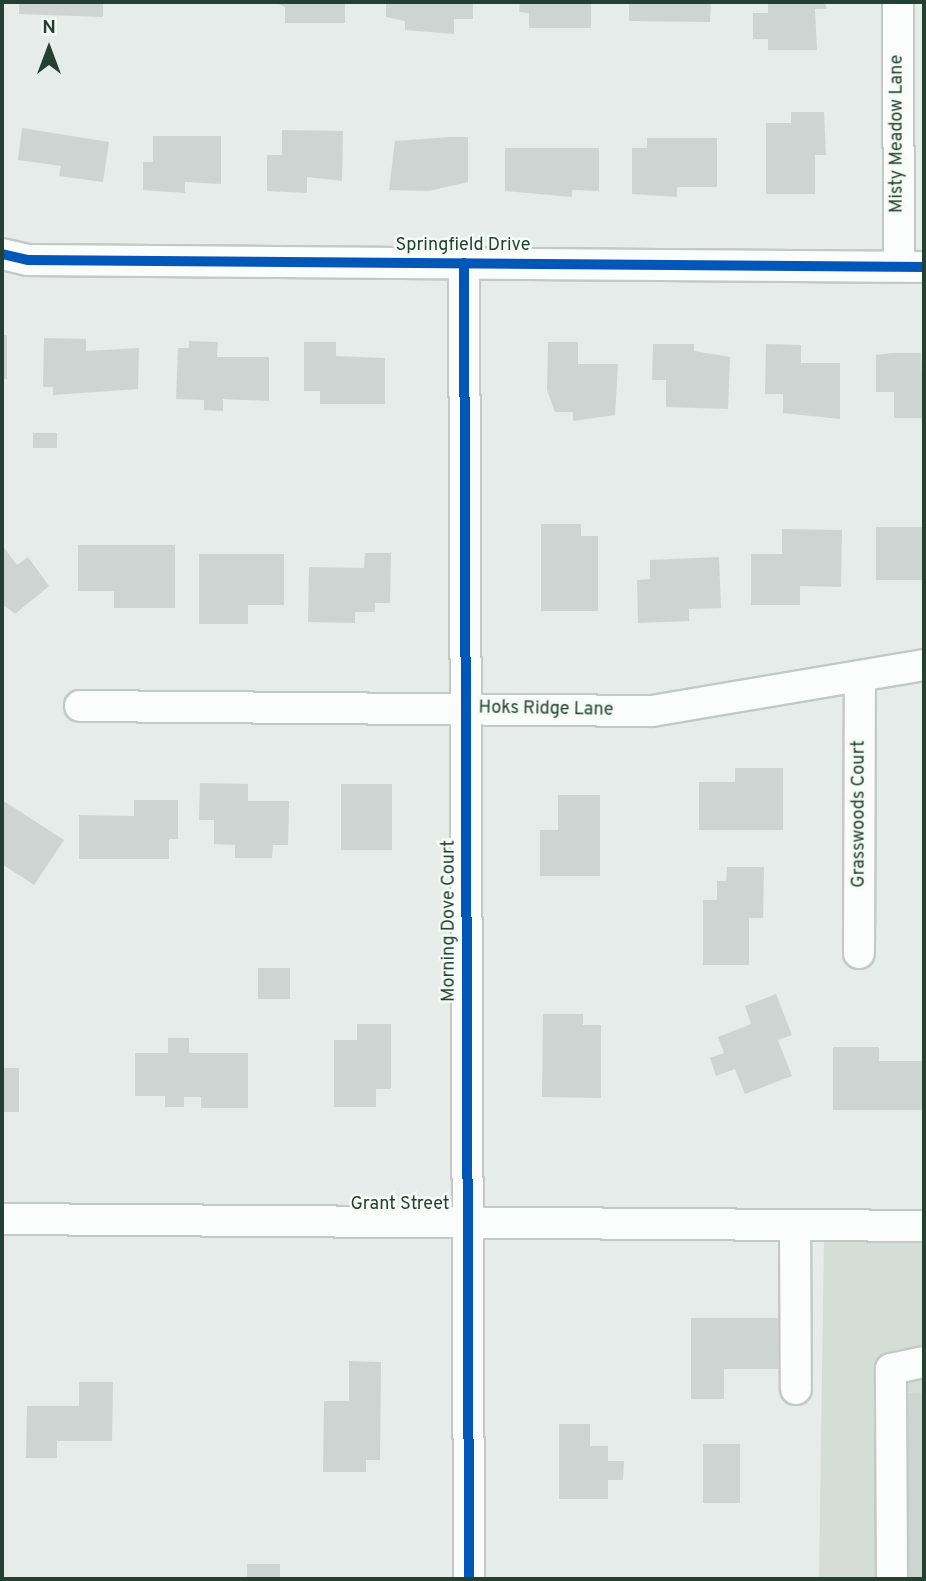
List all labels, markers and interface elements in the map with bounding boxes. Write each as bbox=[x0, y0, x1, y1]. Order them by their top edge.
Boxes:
north arrow bbox=[14, 14, 84, 84]
text: N bbox=[42, 16, 56, 40]
street label: Misty Meadow Lane bbox=[887, 55, 909, 213]
street label: Springfield Drive bbox=[396, 235, 530, 257]
street label: Hoks Ridge Lane bbox=[478, 698, 614, 722]
street label: Grasswoods Court bbox=[849, 740, 871, 888]
street label: Morning Dove Court bbox=[439, 840, 461, 1002]
street label: Grant Street bbox=[350, 1194, 450, 1216]

